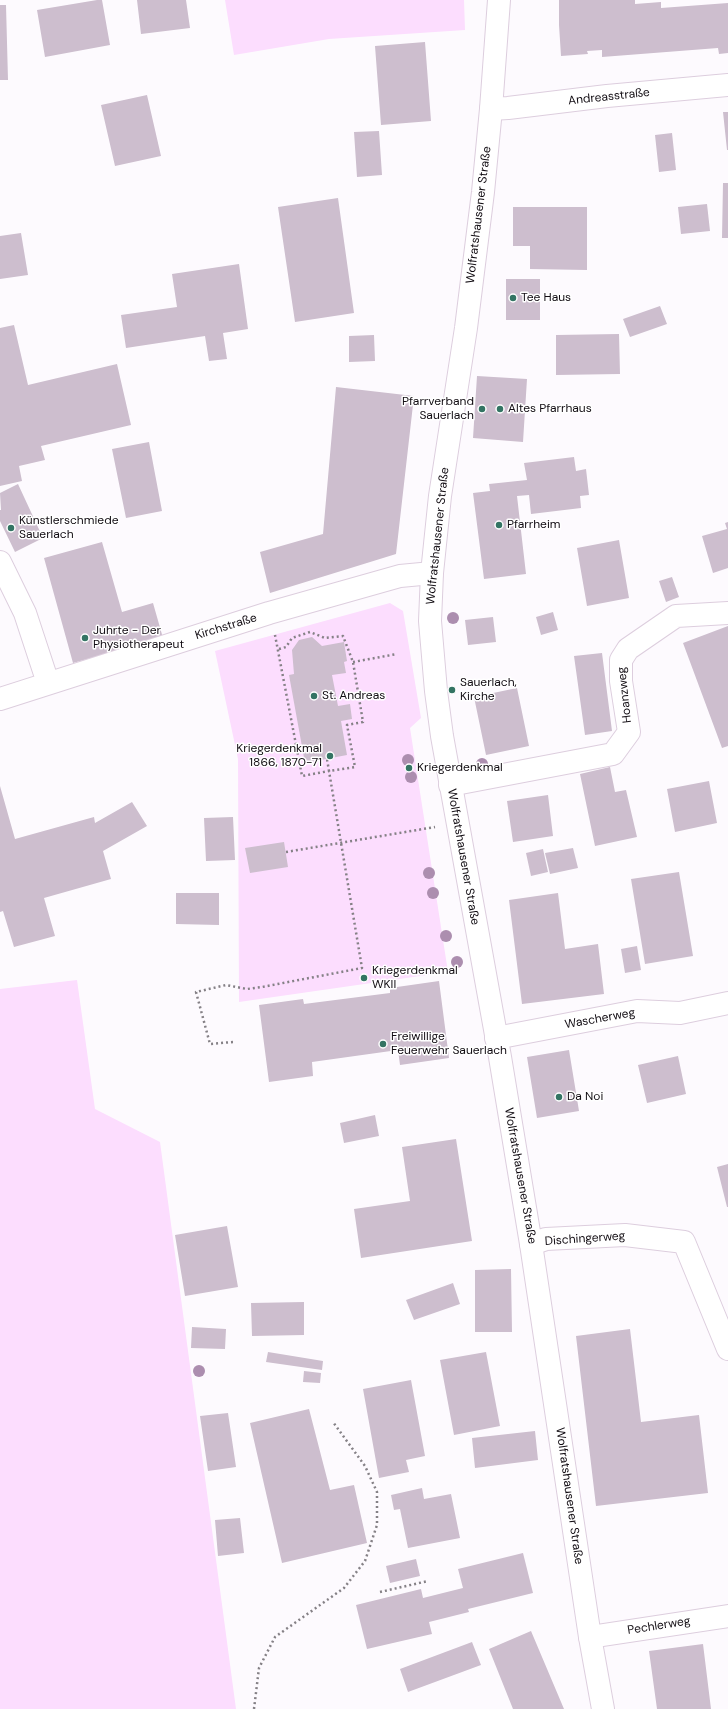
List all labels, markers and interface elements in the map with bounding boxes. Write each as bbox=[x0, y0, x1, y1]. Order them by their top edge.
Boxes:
street label: Andreasstraße bbox=[567, 86, 651, 108]
street label: Wolfratshausener Straße bbox=[463, 146, 495, 284]
place label: Tee Haus bbox=[521, 291, 571, 305]
marker: Tee Haus bbox=[508, 293, 518, 303]
place label: Pfarrverband Sauerlach bbox=[402, 395, 474, 423]
place label: Altes Pfarrhaus bbox=[508, 402, 592, 416]
marker: Pfarrverband Sauerlach bbox=[477, 404, 487, 414]
marker: Altes Pfarrhaus bbox=[495, 404, 505, 414]
street label: Wolfratshausener Straße bbox=[424, 467, 452, 605]
place label: Künstlerschmiede Sauerlach bbox=[19, 514, 118, 542]
place label: Pfarrheim bbox=[507, 518, 560, 532]
marker: Pfarrheim bbox=[494, 520, 504, 530]
marker: Künstlerschmiede Sauerlach bbox=[6, 523, 16, 533]
street label: Kirchstraße bbox=[193, 611, 259, 643]
place label: Juhrte - Der Physiotherapeut bbox=[93, 624, 184, 652]
marker: Juhrte - Der Physiotherapeut bbox=[80, 633, 90, 643]
street label: Hoanzweg bbox=[615, 666, 635, 724]
place label: Sauerlach, Kirche bbox=[460, 676, 517, 704]
marker: Sauerlach, Kirche bbox=[447, 685, 457, 695]
place label: St. Andreas bbox=[322, 689, 385, 703]
marker: St. Andreas bbox=[309, 691, 319, 701]
place label: Kriegerdenkmal 1866, 1870-71 bbox=[236, 742, 322, 770]
marker: Kriegerdenkmal 1866, 1870-71 bbox=[325, 751, 335, 761]
place label: Kriegerdenkmal bbox=[417, 761, 503, 775]
marker: Kriegerdenkmal bbox=[404, 763, 414, 773]
street label: Wolfratshausener Straße bbox=[444, 788, 482, 926]
place label: Kriegerdenkmal WKII bbox=[372, 964, 458, 992]
marker: Kriegerdenkmal WKII bbox=[359, 973, 369, 983]
street label: Wascherweg bbox=[564, 1006, 636, 1032]
place label: Freiwillige Feuerwehr Sauerlach bbox=[391, 1030, 507, 1058]
marker: Freiwillige Feuerwehr Sauerlach bbox=[378, 1039, 388, 1049]
place label: Da Noi bbox=[567, 1090, 603, 1104]
marker: Da Noi bbox=[554, 1092, 564, 1102]
street label: Wolfratshausener Straße bbox=[501, 1107, 539, 1245]
street label: Dischingerweg bbox=[544, 1229, 626, 1249]
street label: Wolfratshausener Straße bbox=[552, 1427, 586, 1565]
street label: Pechlerweg bbox=[627, 1614, 691, 1638]

